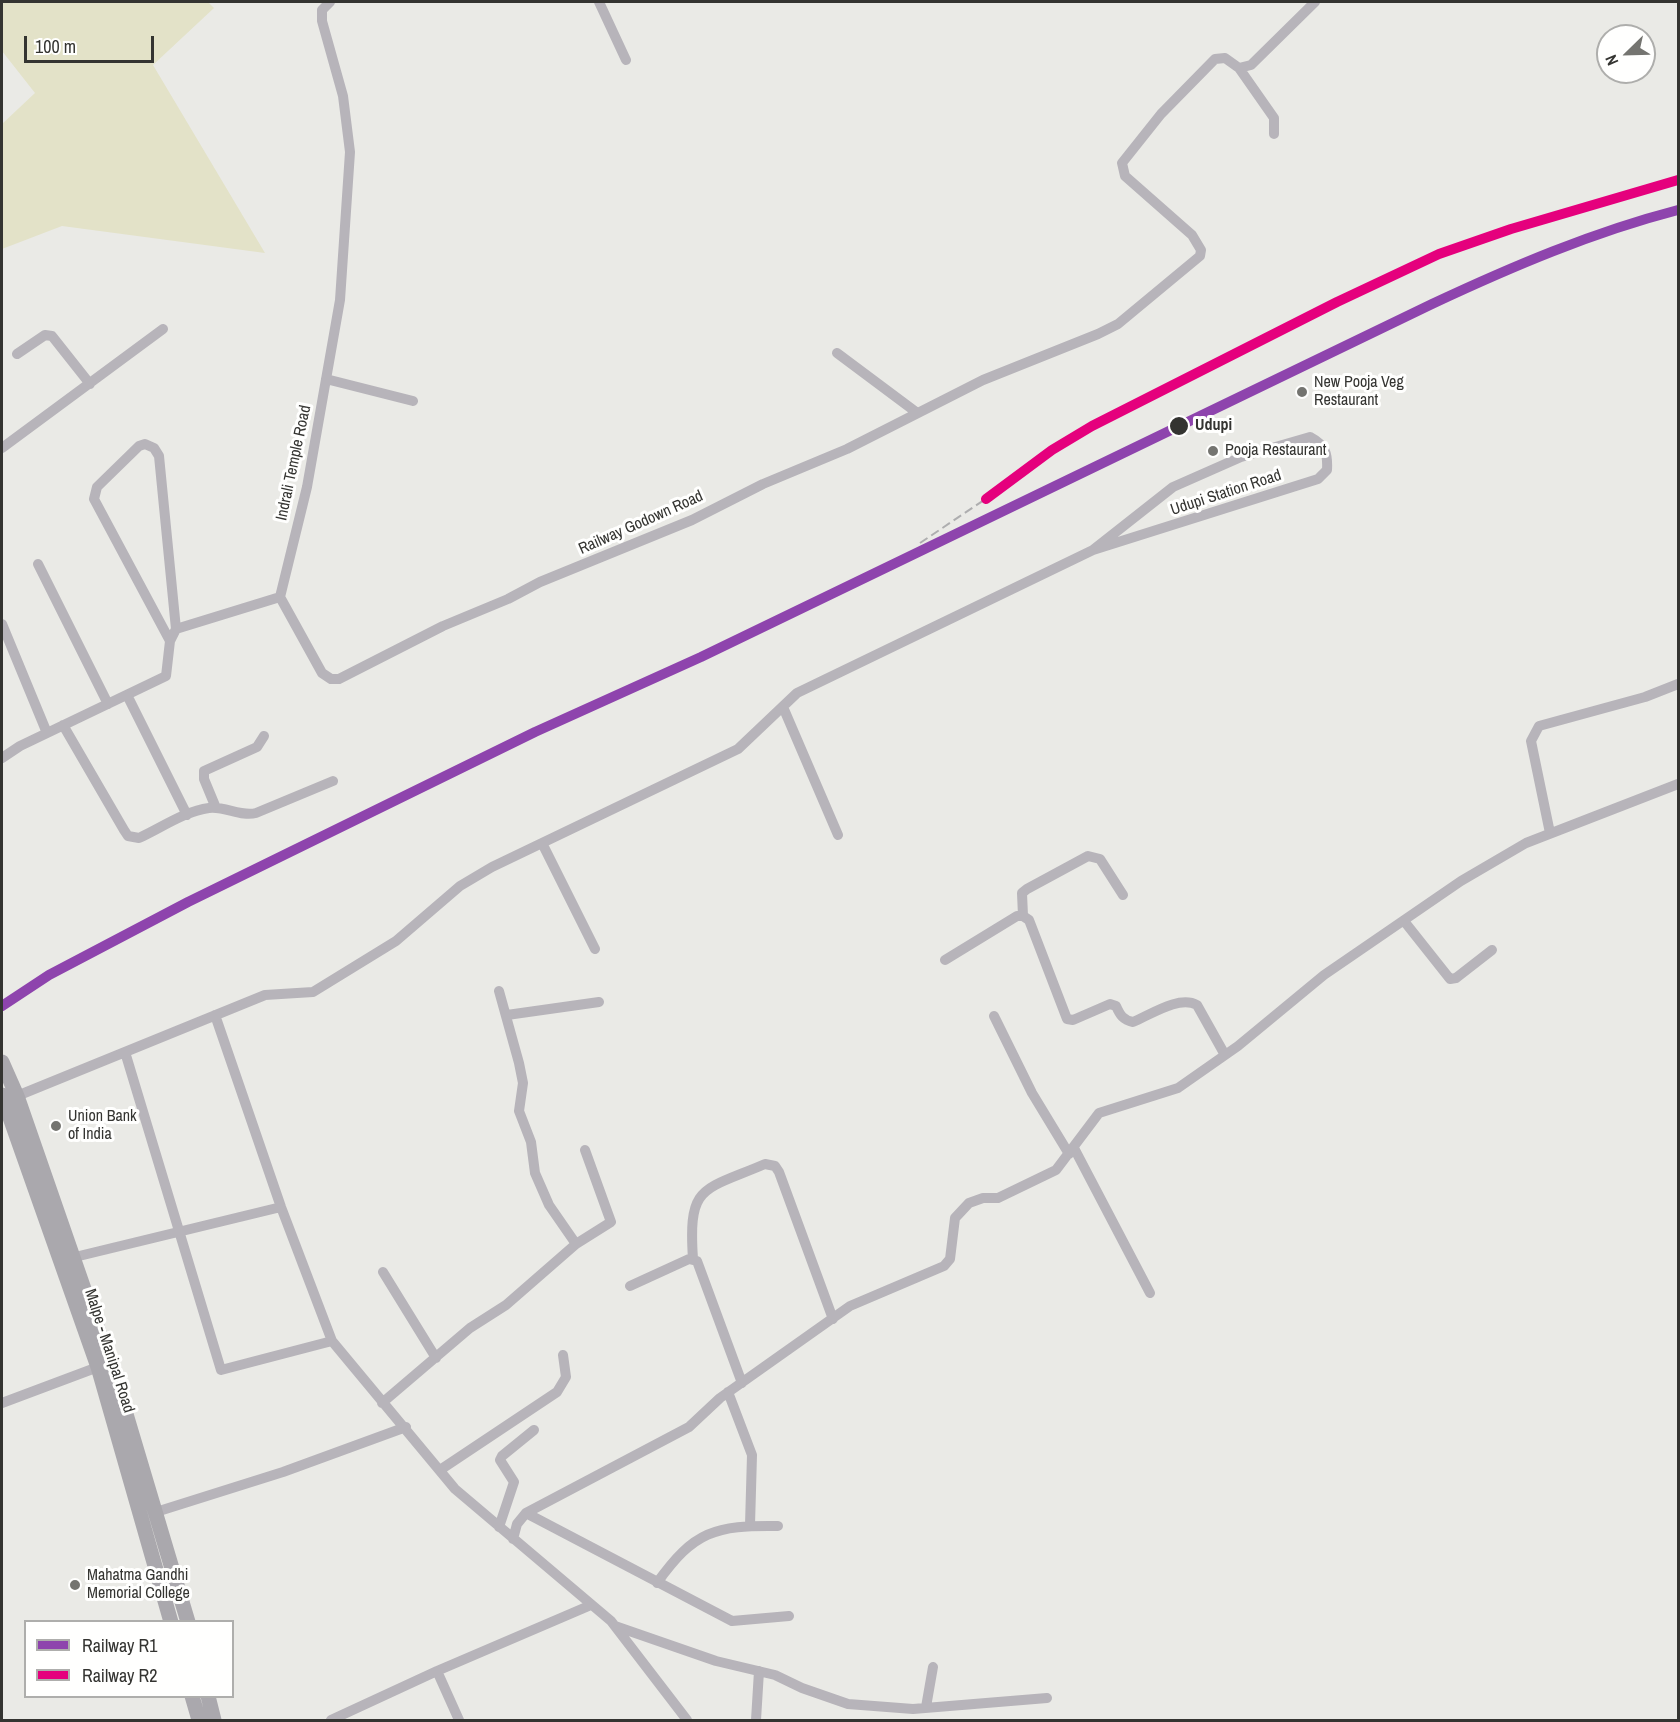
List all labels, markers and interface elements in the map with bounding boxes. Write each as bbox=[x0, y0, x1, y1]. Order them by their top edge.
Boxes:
scale bar bbox=[27, 24, 158, 62]
north arrow bbox=[1596, 24, 1656, 84]
text: 100 m bbox=[35, 34, 76, 59]
text: N bbox=[1599, 52, 1623, 69]
place label: New Pooja Veg Restaurant bbox=[1314, 373, 1404, 411]
marker: New Pooja Veg Restaurant bbox=[1295, 385, 1309, 399]
street label: Indrali Temple Road bbox=[272, 404, 316, 522]
marker: Udupi bbox=[1168, 415, 1190, 437]
place label: Udupi bbox=[1195, 416, 1232, 436]
place label: Pooja Restaurant bbox=[1225, 441, 1326, 461]
marker: Pooja Restaurant bbox=[1206, 444, 1220, 458]
street label: Udupi Station Road bbox=[1168, 466, 1284, 520]
street label: Railway Godown Road bbox=[576, 487, 706, 559]
place label: Union Bank of India bbox=[68, 1107, 137, 1145]
marker: Union Bank of India bbox=[49, 1119, 63, 1133]
street label: Malpe - Manipal Road bbox=[80, 1287, 138, 1415]
place label: Mahatma Gandhi Memorial College bbox=[87, 1566, 190, 1604]
marker: Mahatma Gandhi Memorial College bbox=[68, 1578, 82, 1592]
legend bbox=[24, 1620, 234, 1698]
text: Railway R1 bbox=[82, 1633, 157, 1658]
text: Railway R2 bbox=[82, 1663, 157, 1688]

